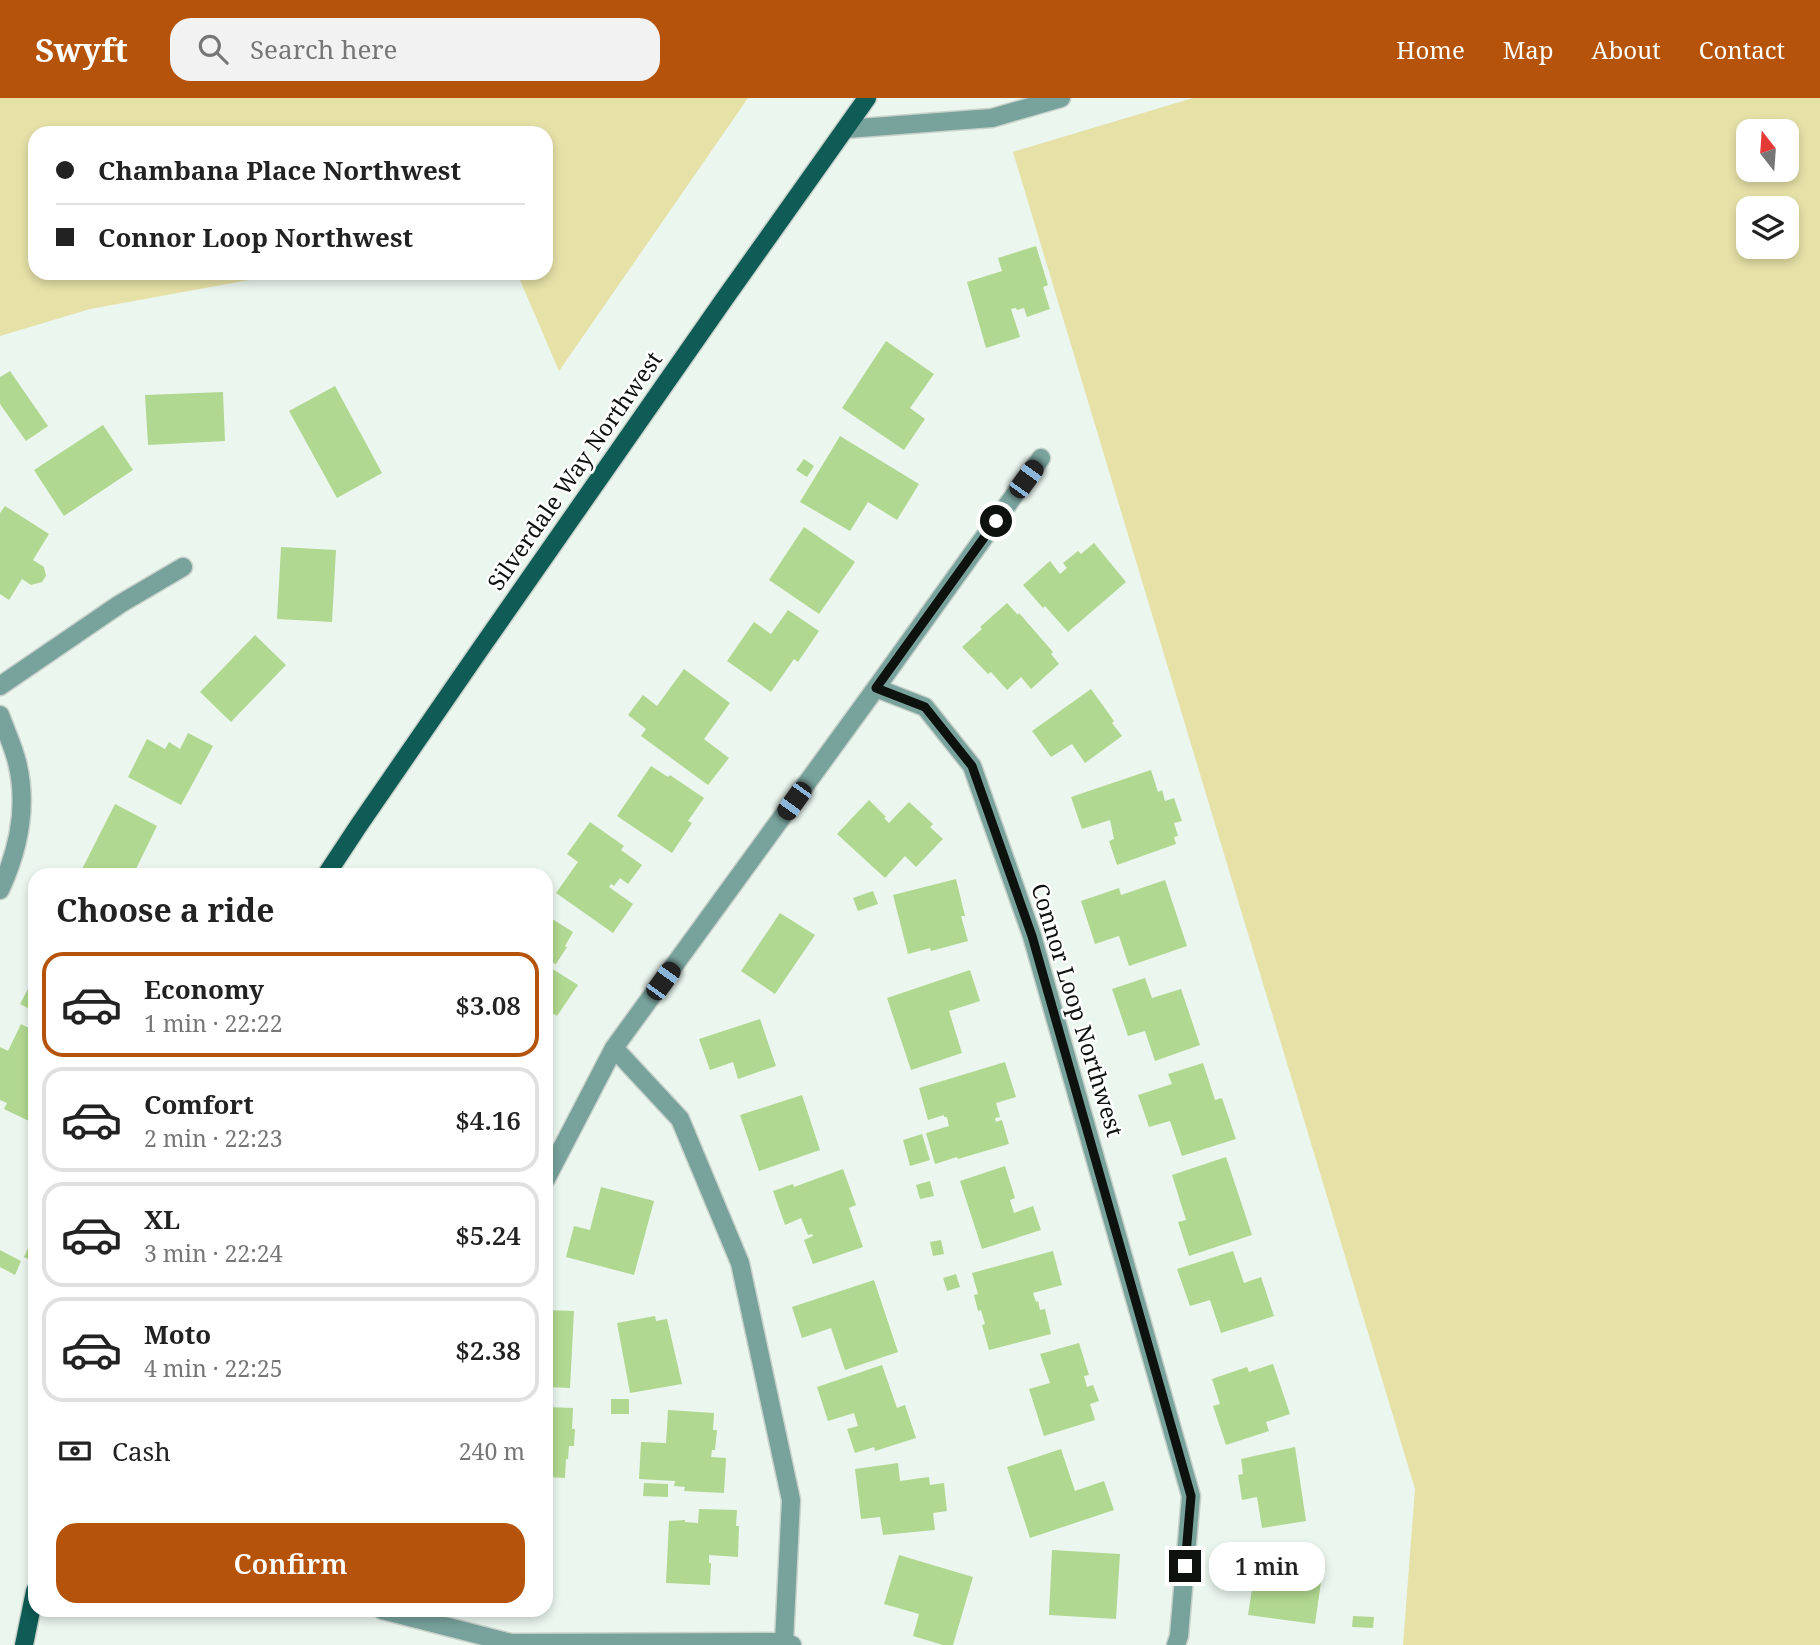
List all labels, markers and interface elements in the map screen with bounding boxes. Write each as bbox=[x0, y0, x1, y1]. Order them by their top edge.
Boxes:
search box bbox=[170, 18, 660, 81]
text: Swyft bbox=[35, 27, 128, 72]
icon: search bbox=[194, 30, 232, 68]
text: Search here bbox=[250, 31, 398, 67]
text: Home bbox=[1396, 33, 1465, 66]
text: Map bbox=[1503, 33, 1554, 66]
text: About bbox=[1592, 33, 1661, 66]
text: Contact bbox=[1699, 33, 1785, 66]
north arrow bbox=[1736, 119, 1799, 182]
map controls bbox=[1736, 119, 1799, 259]
text: Chambana Place Northwest bbox=[98, 152, 461, 188]
button: layers bbox=[1736, 196, 1799, 259]
text: Connor Loop Northwest bbox=[98, 219, 413, 255]
street label: Silverdale Way Northwest bbox=[479, 345, 669, 596]
car bbox=[1006, 456, 1047, 502]
route start bbox=[980, 505, 1012, 537]
car bbox=[774, 778, 815, 824]
street label: Connor Loop Northwest bbox=[1024, 879, 1132, 1140]
text: Choose a ride bbox=[56, 888, 275, 931]
car bbox=[643, 958, 684, 1004]
text: Economy bbox=[144, 971, 264, 1007]
icon: car bbox=[60, 973, 123, 1036]
text: $3.08 bbox=[455, 987, 521, 1023]
text: 1 min · 22:22 bbox=[144, 1007, 282, 1039]
text: Comfort bbox=[144, 1086, 254, 1122]
icon: car bbox=[60, 1088, 123, 1151]
text: $4.16 bbox=[455, 1102, 521, 1138]
text: 2 min · 22:23 bbox=[144, 1122, 282, 1154]
text: XL bbox=[144, 1201, 180, 1237]
icon: car bbox=[60, 1203, 123, 1266]
text: $5.24 bbox=[455, 1217, 521, 1253]
text: 3 min · 22:24 bbox=[144, 1237, 282, 1269]
text: Moto bbox=[144, 1316, 211, 1352]
icon: car bbox=[60, 1318, 123, 1381]
text: $2.38 bbox=[455, 1332, 521, 1368]
text: 4 min · 22:25 bbox=[144, 1352, 282, 1384]
icon: cash bbox=[56, 1432, 94, 1470]
text: Cash bbox=[112, 1433, 171, 1469]
text: 240 m bbox=[459, 1435, 525, 1467]
button: Confirm bbox=[56, 1523, 525, 1603]
callout: 1 min bbox=[1210, 1542, 1325, 1590]
route end bbox=[1169, 1550, 1201, 1582]
text: 1 min bbox=[1235, 1550, 1299, 1582]

